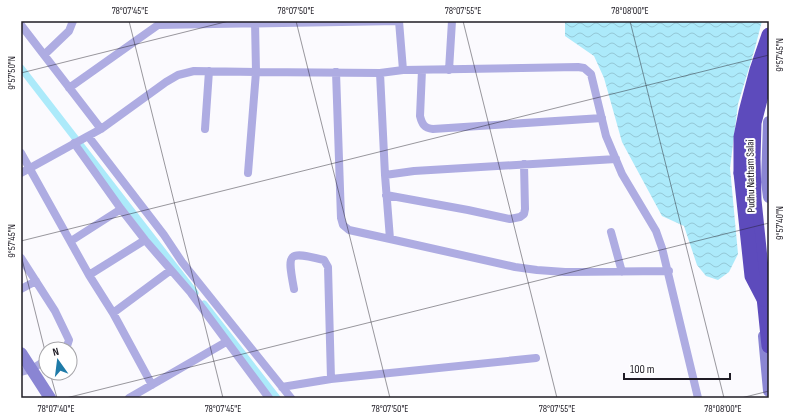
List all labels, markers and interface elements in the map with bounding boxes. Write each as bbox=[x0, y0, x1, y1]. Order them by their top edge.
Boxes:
text: 78°07'45"E bbox=[112, 5, 148, 17]
text: 78°07'50"E bbox=[278, 5, 314, 17]
text: 78°07'55"E bbox=[445, 5, 481, 17]
text: 78°08'00"E bbox=[611, 5, 649, 17]
text: 9°57'45"N bbox=[774, 38, 786, 72]
text: 9°57'50"N bbox=[6, 56, 18, 90]
street label: Pudhu Natham Salai bbox=[743, 139, 758, 213]
text: 9°57'40"N bbox=[774, 206, 786, 240]
text: 9°57'45"N bbox=[6, 224, 18, 258]
north arrow bbox=[38, 341, 78, 381]
text: N bbox=[51, 345, 60, 359]
scale bar bbox=[624, 355, 730, 381]
text: 100 m bbox=[630, 362, 655, 377]
text: 78°07'40"E bbox=[37, 403, 75, 415]
text: 78°07'45"E bbox=[205, 403, 241, 415]
text: 78°07'50"E bbox=[372, 403, 408, 415]
text: 78°07'55"E bbox=[539, 403, 575, 415]
text: 78°08'00"E bbox=[704, 403, 742, 415]

